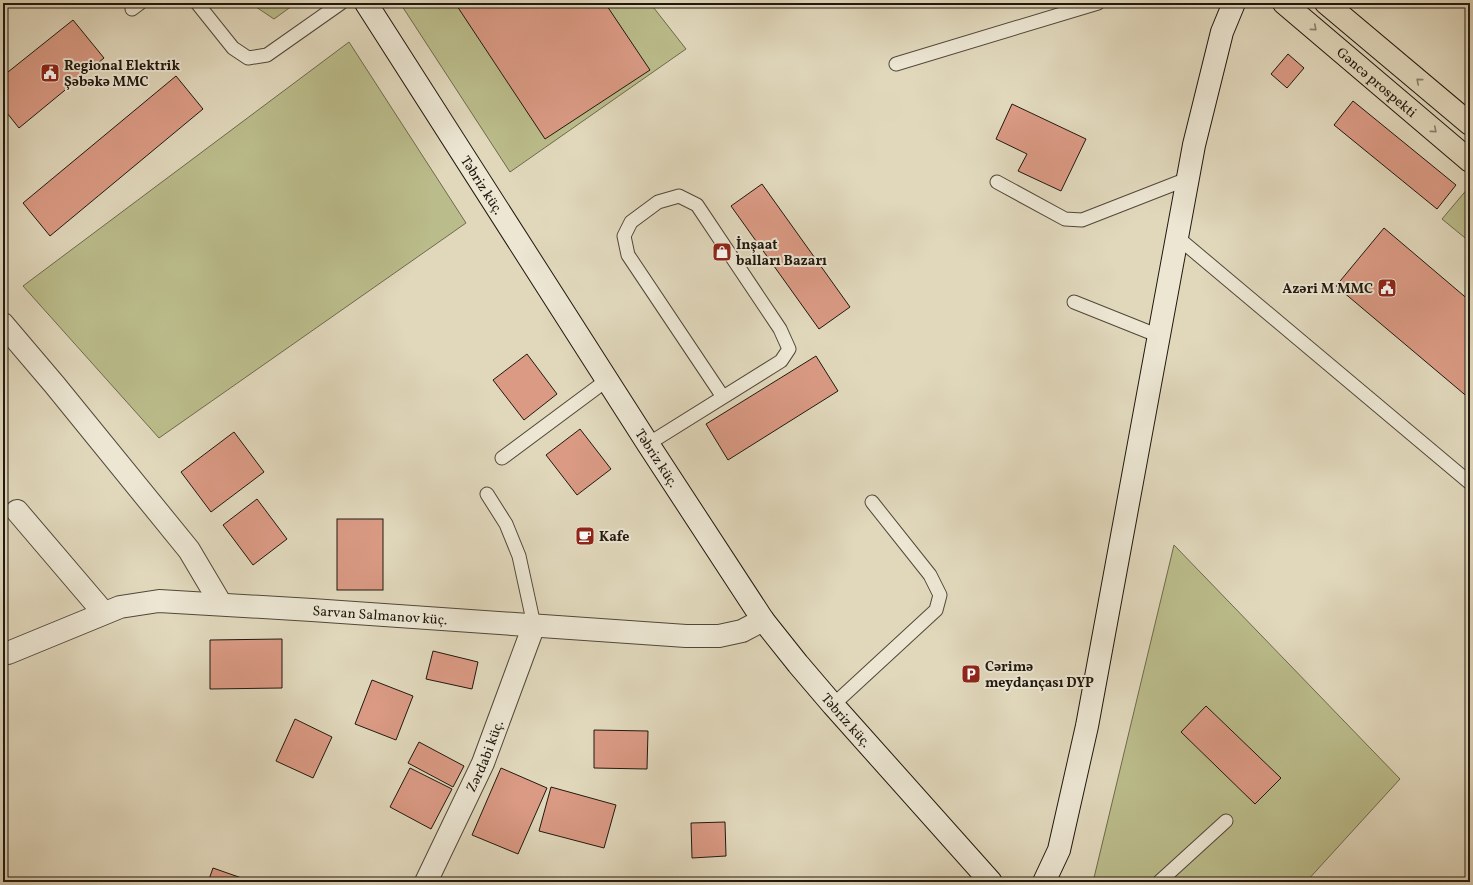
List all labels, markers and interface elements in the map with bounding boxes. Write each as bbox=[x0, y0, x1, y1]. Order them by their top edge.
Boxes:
one-way arrow bbox=[1309, 24, 1316, 31]
street label: Gəncə prospekti bbox=[1332, 44, 1420, 123]
place label: Regional Elektrik Şəbəkə MMC bbox=[64, 57, 180, 92]
public building icon: Regional Elektrik Şəbəkə MMC bbox=[39, 62, 61, 84]
one-way arrow bbox=[1416, 78, 1423, 85]
one-way arrow bbox=[1430, 126, 1437, 133]
street label: Təbriz küç. bbox=[455, 153, 507, 219]
place label: İnşaat balları Bazarı bbox=[736, 236, 827, 271]
shop icon: İnşaat balları Bazarı bbox=[711, 241, 733, 263]
public building icon: Azəri M MMC bbox=[1376, 277, 1398, 299]
place label: Azəri M MMC bbox=[1282, 280, 1373, 299]
street label: Təbriz küç. bbox=[630, 426, 682, 492]
cafe icon: Kafe bbox=[574, 525, 596, 547]
place label: Kafe bbox=[599, 528, 629, 547]
street label: Sarvan Salmanov küç. bbox=[312, 602, 448, 630]
place label: Cərimə meydançası DYP bbox=[985, 658, 1094, 693]
parking icon: Cərimə meydançası DYP bbox=[960, 663, 982, 685]
street label: Təbriz küç. bbox=[816, 690, 875, 752]
street label: Zərdabi küç. bbox=[462, 718, 509, 796]

